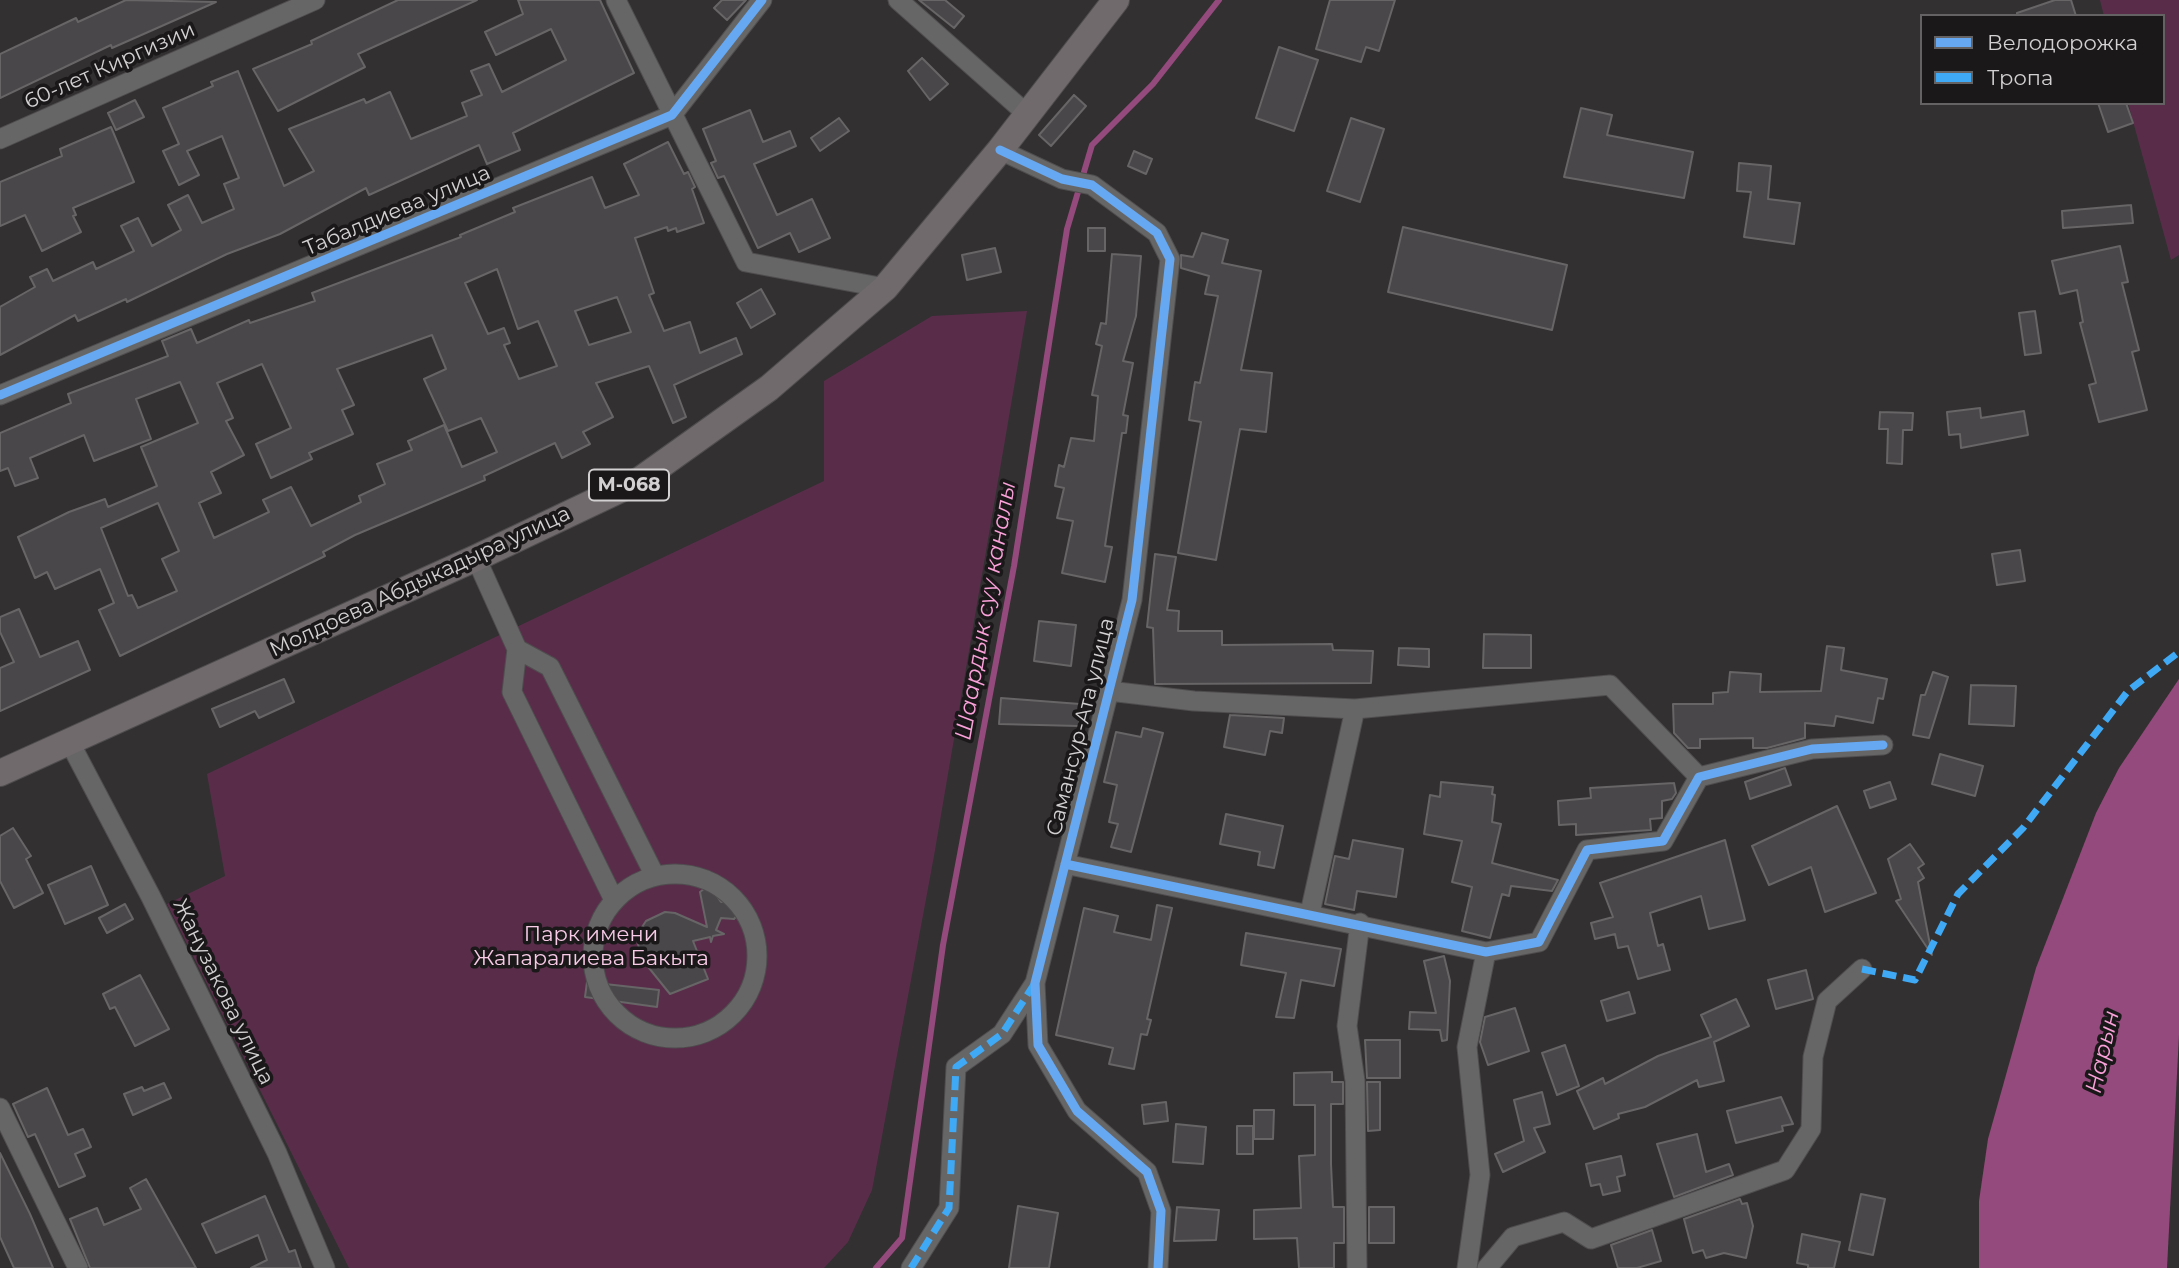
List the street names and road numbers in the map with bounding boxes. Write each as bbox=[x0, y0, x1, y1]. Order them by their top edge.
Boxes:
street label: 60-лет Киргизии bbox=[21, 17, 199, 115]
street label: Табалдиева улица bbox=[300, 160, 494, 262]
road number: М-068 bbox=[589, 470, 669, 500]
street label: Молдоева Абдыкадыра улица bbox=[266, 501, 574, 663]
street label: Самансур-Ата улица bbox=[1042, 615, 1120, 839]
street label: Жанузакова улица bbox=[167, 895, 279, 1089]

